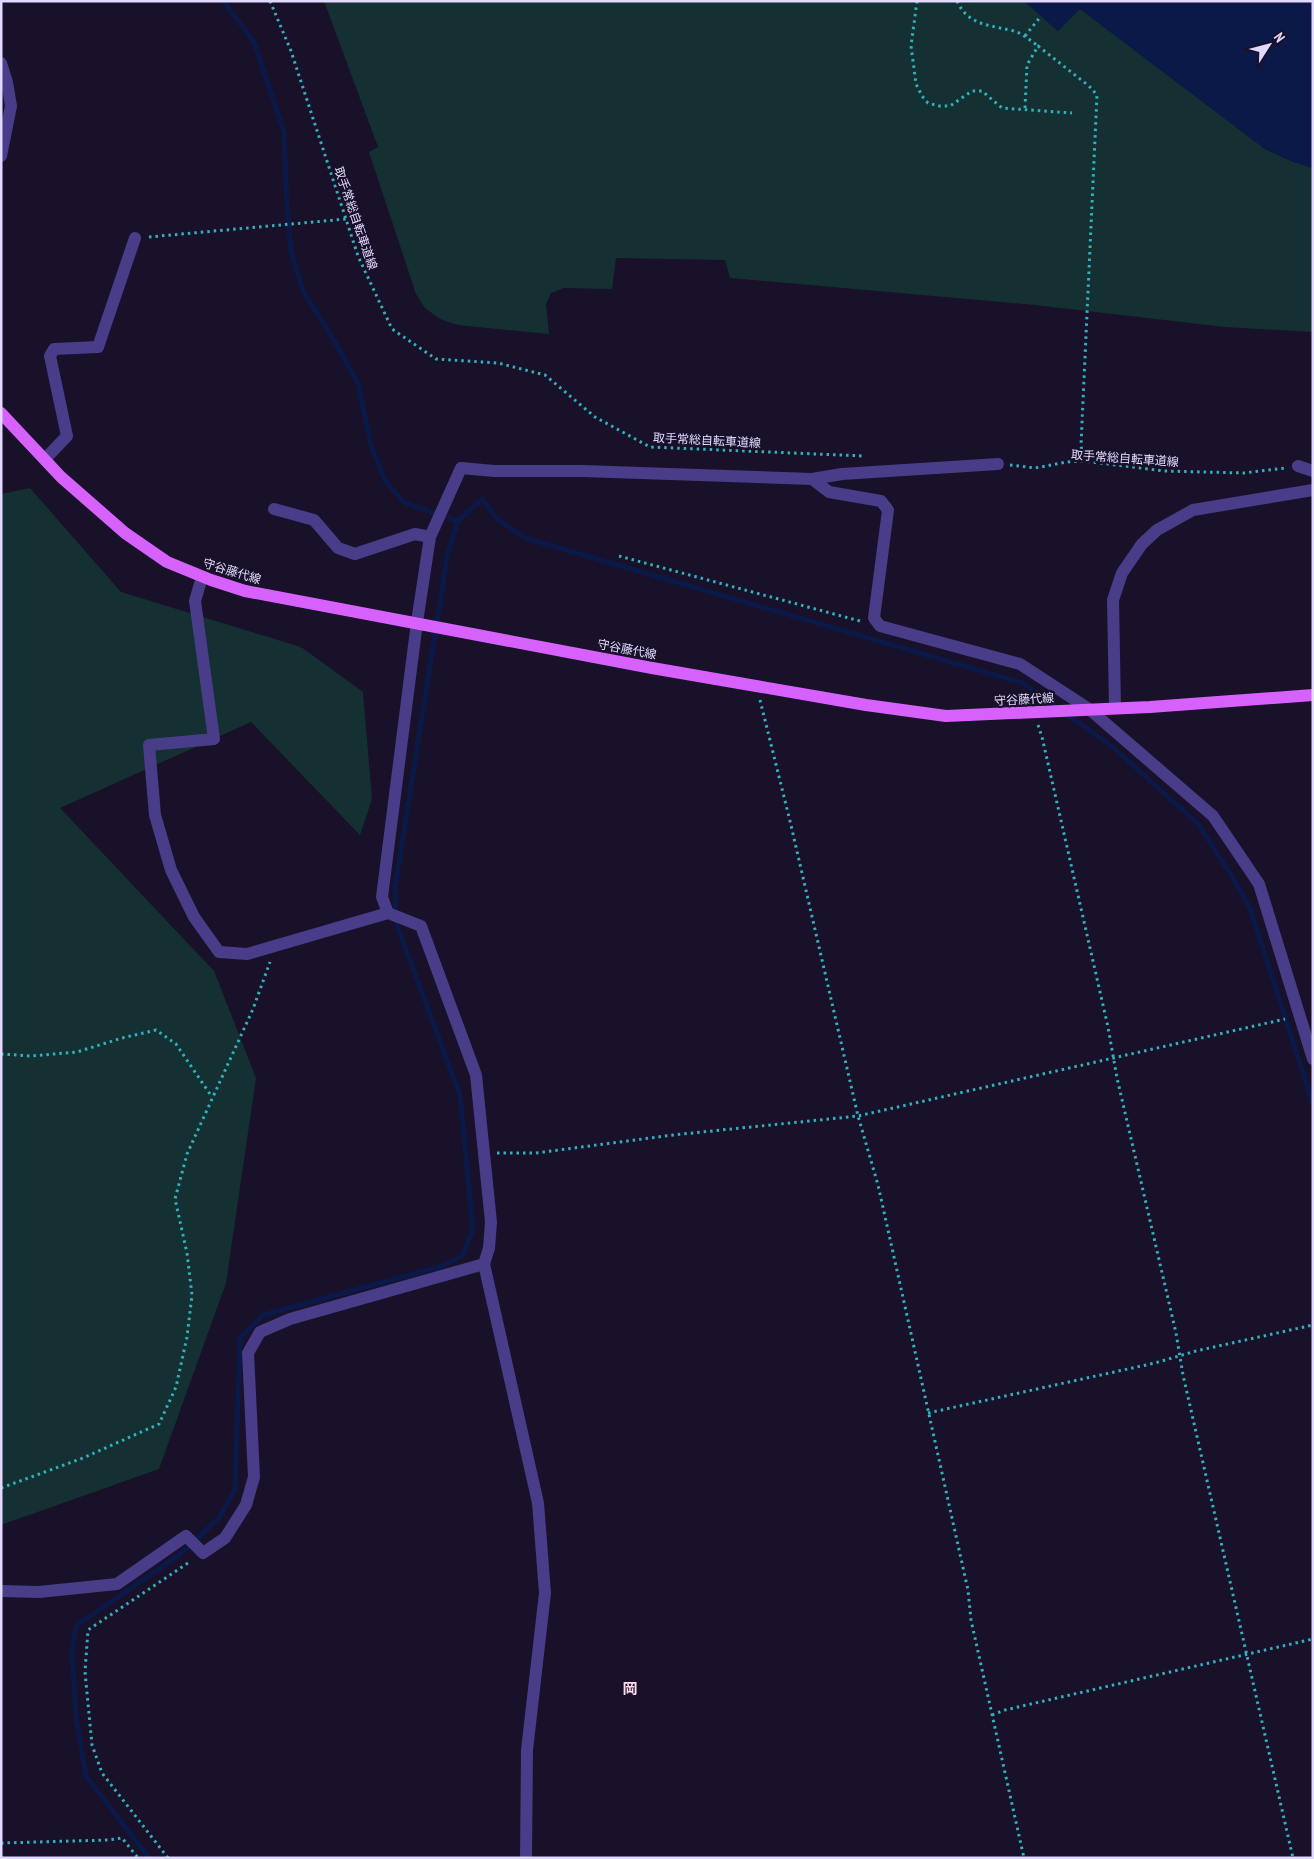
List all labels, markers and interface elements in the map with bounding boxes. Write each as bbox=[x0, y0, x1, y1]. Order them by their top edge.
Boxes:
north arrow bbox=[1244, 20, 1294, 70]
text: N bbox=[1270, 29, 1289, 46]
street label: 取手常総自転車道線 bbox=[331, 164, 381, 272]
street label: 取手常総自転車道線 bbox=[653, 430, 761, 450]
street label: 取手常総自転車道線 bbox=[1071, 447, 1179, 469]
street label: 守谷藤代線 bbox=[201, 555, 263, 587]
street label: 守谷藤代線 bbox=[596, 636, 658, 662]
street label: 守谷藤代線 bbox=[994, 690, 1054, 708]
district label: 岡 bbox=[622, 1679, 638, 1698]

